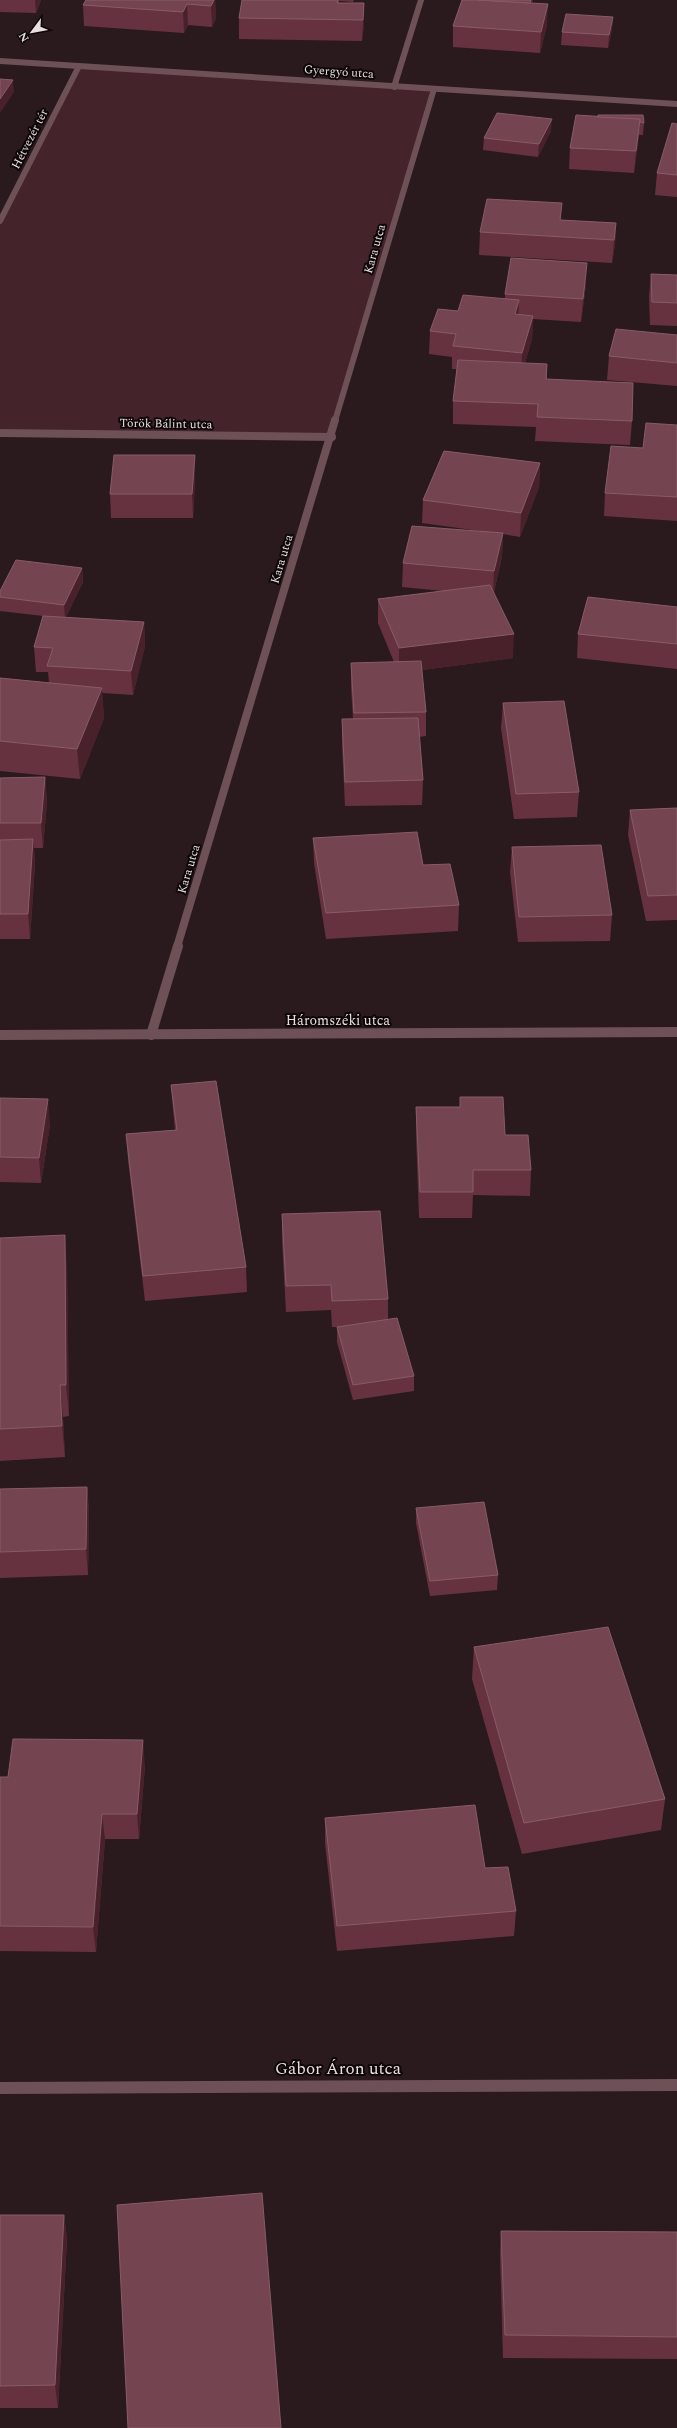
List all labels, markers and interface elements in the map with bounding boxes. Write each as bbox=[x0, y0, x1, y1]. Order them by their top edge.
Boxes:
north arrow bbox=[12, 12, 52, 52]
text: N bbox=[14, 29, 34, 45]
street label: Gyergyó utca bbox=[303, 60, 375, 84]
street label: Hétvezér tér bbox=[7, 105, 53, 172]
street label: Kara utca bbox=[359, 222, 391, 276]
street label: Török Bálint utca bbox=[119, 414, 213, 434]
street label: Kara utca bbox=[266, 532, 299, 586]
street label: Kara utca bbox=[173, 842, 206, 896]
street label: Háromszéki utca bbox=[286, 1010, 390, 1031]
street label: Gábor Áron utca bbox=[275, 2056, 402, 2082]

